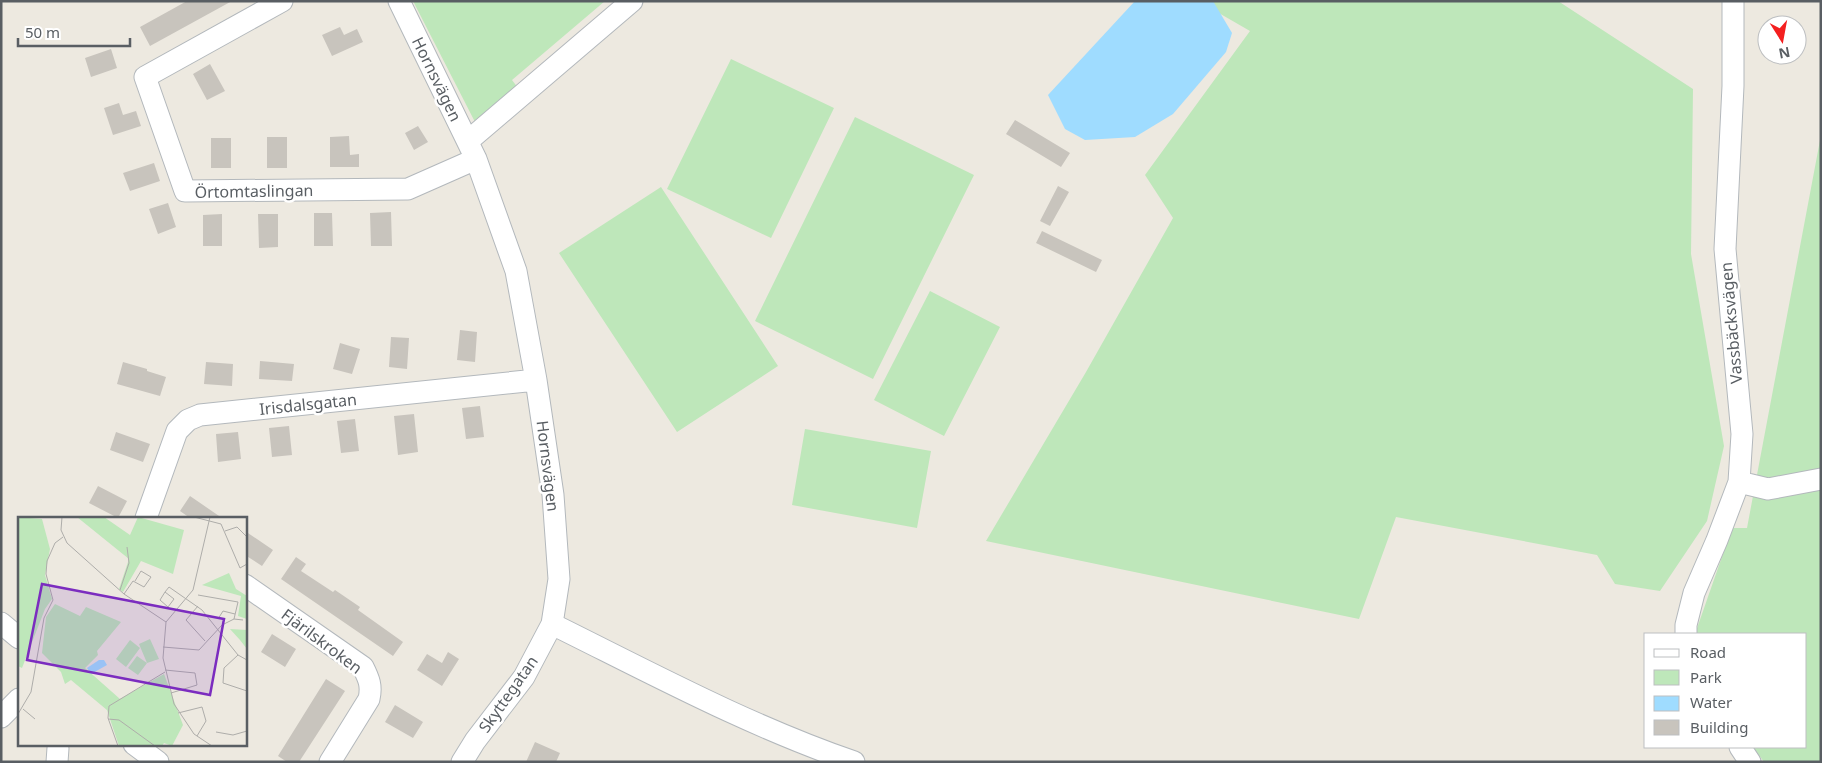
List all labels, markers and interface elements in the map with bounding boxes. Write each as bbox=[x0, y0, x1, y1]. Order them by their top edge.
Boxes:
scale bar bbox=[18, 15, 130, 47]
north arrow bbox=[1757, 15, 1807, 65]
text: 50 m bbox=[25, 22, 60, 42]
street label: Hornsvägen bbox=[407, 33, 467, 125]
text: N bbox=[1777, 43, 1792, 64]
street label: Örtomtaslingan bbox=[194, 179, 314, 203]
street label: Vassbäcksvägen bbox=[1715, 261, 1747, 385]
street label: Irisdalsgatan bbox=[258, 388, 358, 420]
street label: Hornsvägen bbox=[532, 419, 564, 513]
inset map bbox=[18, 517, 246, 746]
street label: Fjärilskroken bbox=[277, 603, 367, 679]
legend bbox=[1644, 633, 1807, 748]
text: Road bbox=[1690, 642, 1726, 662]
street label: Skyttegatan bbox=[473, 651, 543, 737]
text: Park bbox=[1690, 667, 1722, 687]
text: Water bbox=[1690, 692, 1732, 712]
text: Building bbox=[1690, 717, 1748, 737]

